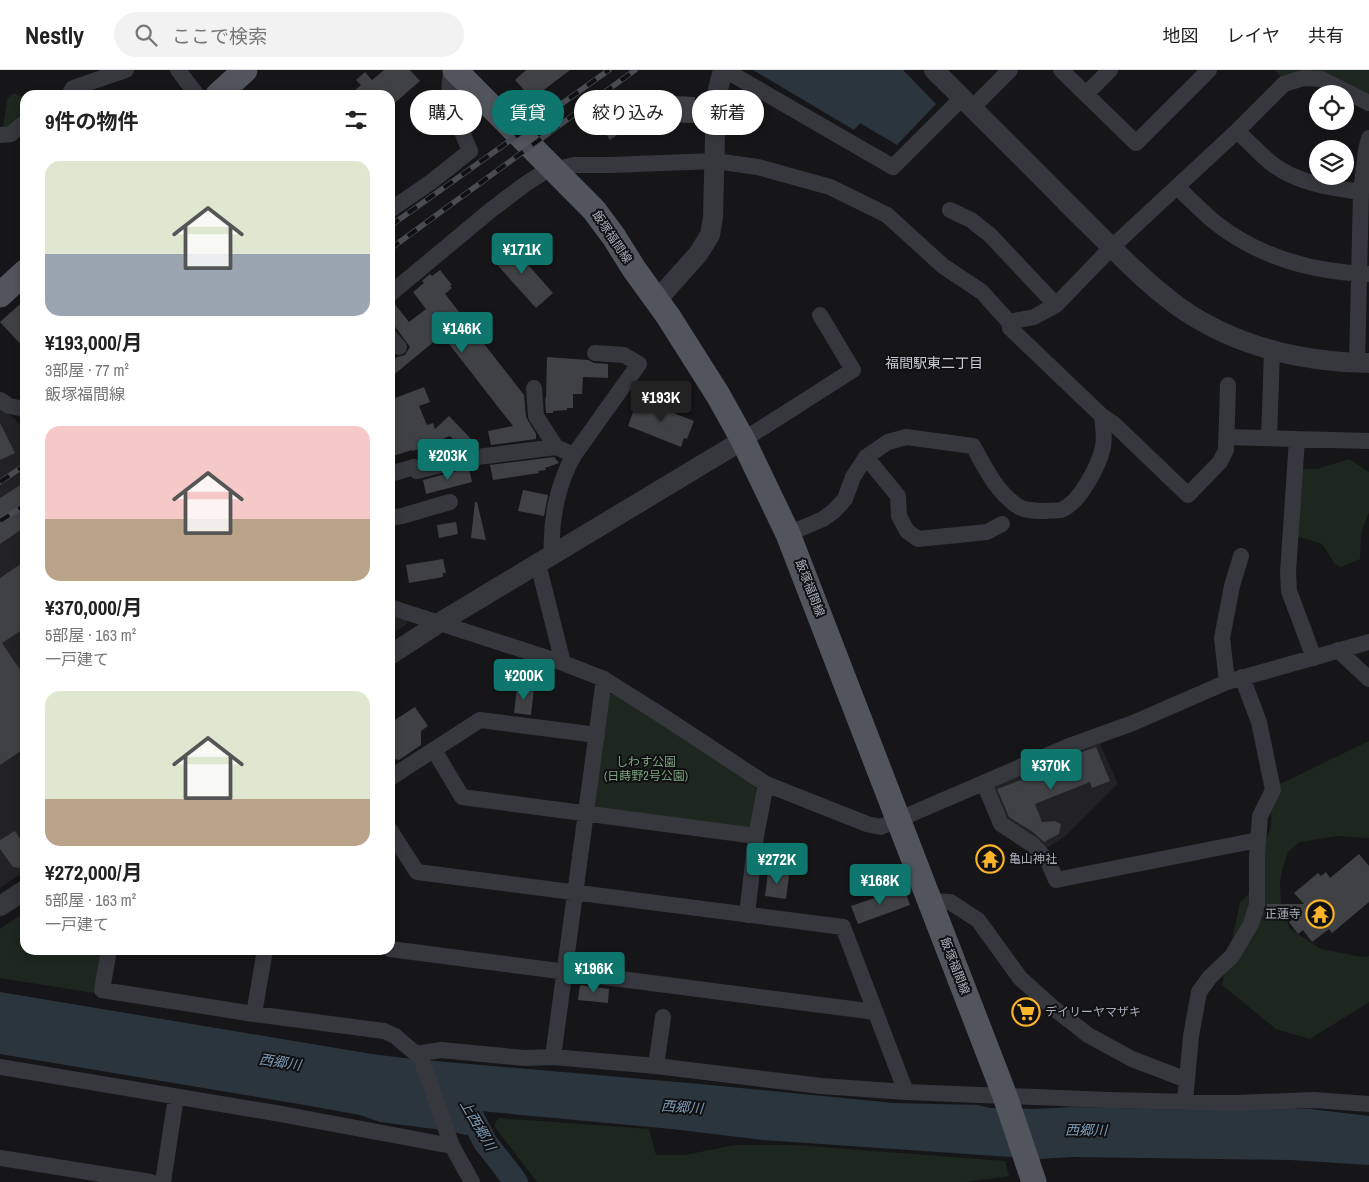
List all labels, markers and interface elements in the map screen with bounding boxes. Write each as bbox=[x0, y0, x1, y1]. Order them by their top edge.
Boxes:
search box bbox=[114, 12, 464, 57]
text: Nestly bbox=[25, 19, 84, 51]
icon: search bbox=[132, 21, 160, 49]
text: ここで検索 bbox=[172, 23, 267, 49]
text: 地図 bbox=[1163, 23, 1199, 48]
text: レイヤ bbox=[1227, 23, 1280, 48]
text: 共有 bbox=[1308, 23, 1344, 48]
map controls bbox=[1309, 85, 1354, 185]
button: locate bbox=[1309, 85, 1354, 130]
chip: 購入 bbox=[410, 90, 482, 135]
chip: 賃貸 bbox=[492, 90, 564, 135]
chip: 絞り込み bbox=[574, 90, 682, 135]
chip: 新着 bbox=[692, 90, 764, 135]
icon: filters bbox=[342, 106, 370, 134]
text: 9件の物件 bbox=[45, 107, 139, 136]
button: layers bbox=[1309, 140, 1354, 185]
icon: home bbox=[163, 193, 253, 283]
street label: 飯塚福間線 bbox=[589, 208, 635, 266]
pin: ¥171K bbox=[487, 232, 557, 275]
text: ¥171K bbox=[503, 238, 541, 260]
pin: ¥146K bbox=[427, 312, 497, 354]
text: ¥146K bbox=[443, 317, 481, 339]
text: ¥193,000/月 bbox=[45, 328, 143, 357]
district label: 福間駅東二丁目 bbox=[885, 354, 983, 372]
text: 3部屋 · 77 m² bbox=[45, 359, 129, 381]
pin: ¥193K bbox=[626, 380, 696, 423]
text: 飯塚福間線 bbox=[45, 383, 125, 405]
text: ¥193K bbox=[642, 386, 680, 408]
pin: ¥203K bbox=[413, 438, 483, 481]
text: ¥203K bbox=[429, 444, 467, 466]
icon: home bbox=[163, 458, 253, 548]
street label: 飯塚福間線 bbox=[792, 557, 828, 619]
text: ¥370,000/月 bbox=[45, 593, 143, 622]
text: 5部屋 · 163 m² bbox=[45, 624, 136, 646]
text: 一戸建て bbox=[45, 648, 109, 670]
pin: ¥200K bbox=[489, 658, 559, 701]
text: ¥200K bbox=[505, 664, 543, 686]
icon: home bbox=[163, 723, 253, 813]
pin: ¥370K bbox=[1016, 748, 1086, 791]
park label: しわす公園 (日蒔野2号公園) bbox=[604, 754, 688, 784]
text: ¥370K bbox=[1032, 754, 1070, 776]
pin: ¥272K bbox=[742, 842, 812, 885]
temple icon: 亀山神社 bbox=[975, 844, 1005, 874]
text: ¥272K bbox=[758, 848, 796, 870]
place label: 亀山神社 bbox=[1009, 851, 1057, 867]
text: ¥272,000/月 bbox=[45, 858, 143, 887]
pin: ¥168K bbox=[845, 864, 915, 906]
text: ¥168K bbox=[861, 869, 899, 891]
text: 5部屋 · 163 m² bbox=[45, 889, 136, 911]
temple icon: 正蓮寺 bbox=[1305, 899, 1335, 929]
place label: 正蓮寺 bbox=[1265, 906, 1301, 922]
text: 一戸建て bbox=[45, 913, 109, 935]
street label: 飯塚福間線 bbox=[937, 935, 973, 997]
pin: ¥196K bbox=[559, 952, 629, 994]
text: ¥196K bbox=[575, 957, 613, 979]
supermarket icon: デイリーヤマザキ bbox=[1011, 997, 1041, 1027]
place label: デイリーヤマザキ bbox=[1045, 1004, 1141, 1020]
water label: 西郷川 bbox=[258, 1050, 304, 1074]
water label: 上西郷川 bbox=[456, 1096, 501, 1155]
water label: 西郷川 bbox=[660, 1097, 706, 1118]
water label: 西郷川 bbox=[1065, 1121, 1109, 1139]

